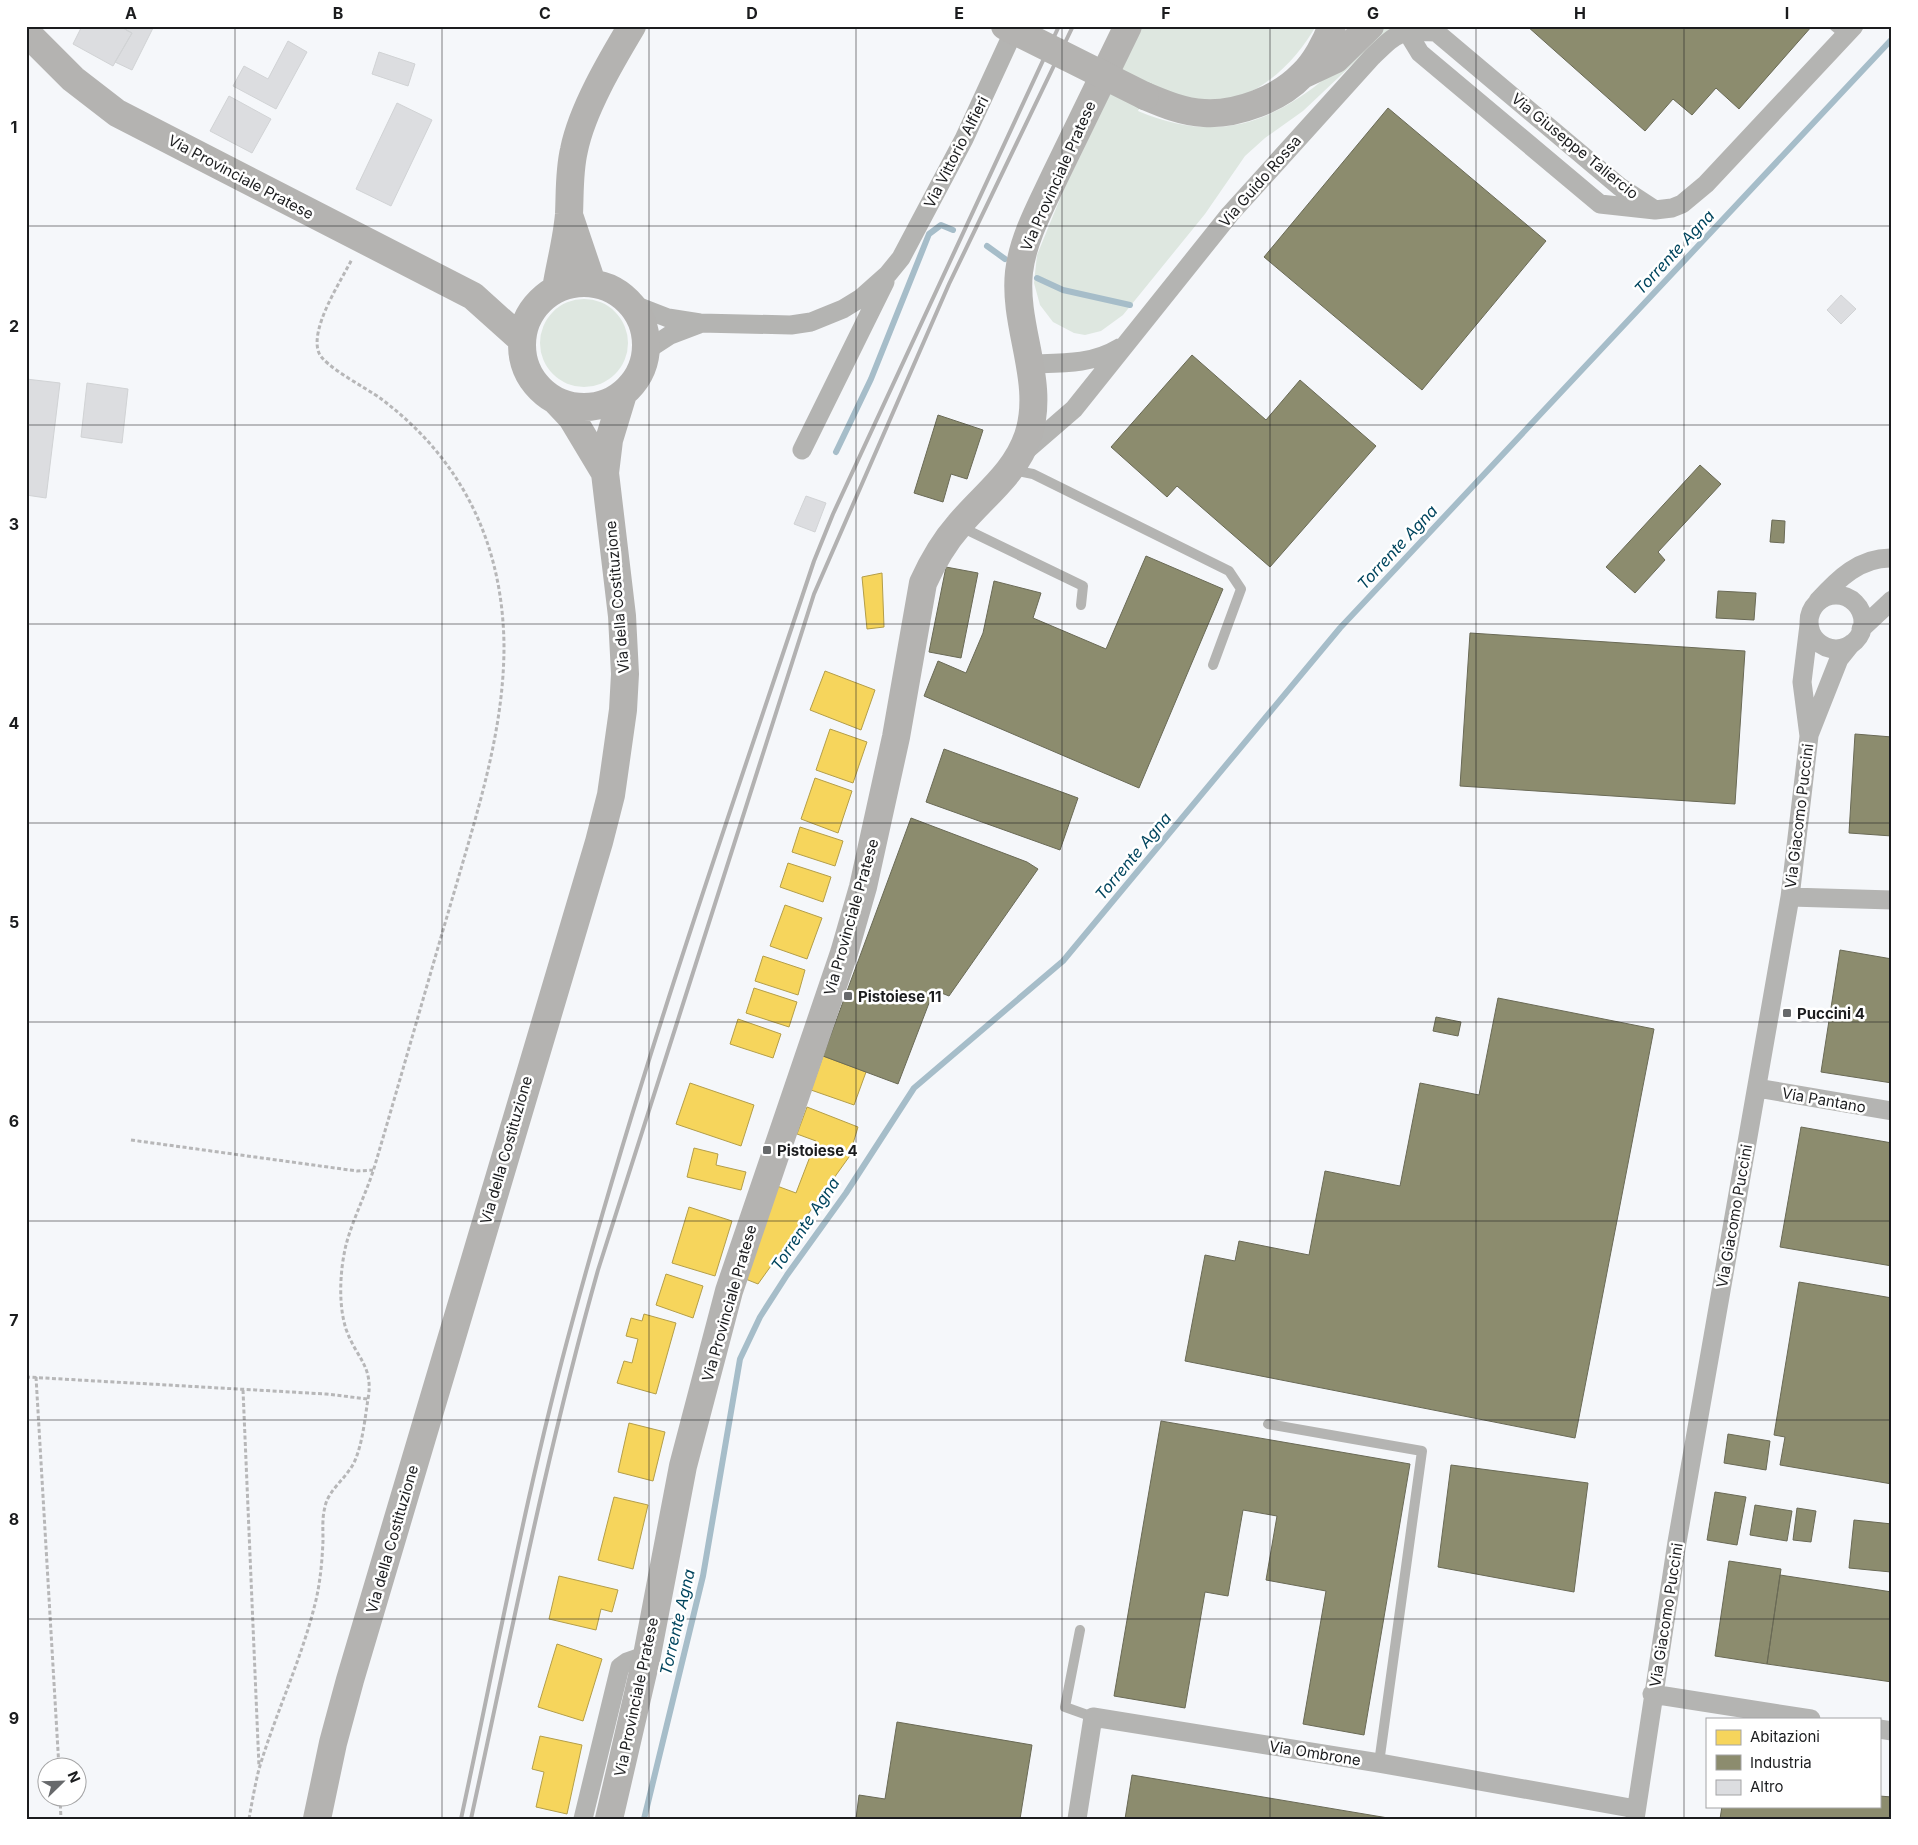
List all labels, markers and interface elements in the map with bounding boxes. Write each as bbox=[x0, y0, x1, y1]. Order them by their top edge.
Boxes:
text: A bbox=[125, 3, 137, 23]
text: B bbox=[333, 3, 343, 23]
text: C bbox=[539, 3, 551, 23]
text: D bbox=[746, 3, 758, 23]
text: E bbox=[954, 3, 964, 23]
text: F bbox=[1161, 3, 1171, 23]
text: G bbox=[1367, 3, 1379, 23]
text: H bbox=[1574, 3, 1586, 23]
text: I bbox=[1785, 3, 1789, 23]
street label: Via Giuseppe Taliercio bbox=[1508, 89, 1642, 203]
street label: Via Vittorio Alfieri bbox=[920, 93, 992, 211]
street label: Via Provinciale Pratese bbox=[1016, 98, 1100, 254]
text: 1 bbox=[11, 117, 17, 137]
street label: Via Provinciale Pratese bbox=[165, 131, 317, 223]
street label: Via Guido Rossa bbox=[1215, 131, 1305, 231]
water label: Torrente Agna bbox=[1630, 205, 1718, 298]
text: 2 bbox=[9, 316, 19, 336]
water label: Torrente Agna bbox=[1353, 500, 1441, 593]
text: 3 bbox=[9, 514, 19, 534]
street label: Via della Costituzione bbox=[601, 520, 633, 674]
text: 4 bbox=[9, 713, 20, 733]
street label: Via Giacomo Puccini bbox=[1781, 743, 1817, 889]
water label: Torrente Agna bbox=[1091, 808, 1176, 904]
street label: Via Provinciale Pratese bbox=[820, 836, 882, 998]
text: 5 bbox=[9, 912, 19, 932]
place label: Pistoiese 11 bbox=[858, 987, 942, 1006]
marker: Pistoiese 11 bbox=[842, 990, 854, 1002]
place label: Puccini 4 bbox=[1797, 1004, 1865, 1023]
marker: Puccini 4 bbox=[1781, 1007, 1793, 1019]
street label: Via della Costituzione bbox=[476, 1074, 536, 1226]
street label: Via Pantano bbox=[1781, 1083, 1867, 1117]
text: 6 bbox=[9, 1111, 19, 1131]
place label: Pistoiese 4 bbox=[777, 1141, 858, 1160]
street label: Via Giacomo Puccini bbox=[1712, 1143, 1756, 1289]
marker: Pistoiese 4 bbox=[761, 1144, 773, 1156]
water label: Torrente Agna bbox=[766, 1173, 844, 1275]
street label: Via Provinciale Pratese bbox=[698, 1222, 760, 1384]
text: 7 bbox=[9, 1310, 19, 1330]
street label: Via della Costituzione bbox=[362, 1463, 422, 1615]
text: 8 bbox=[9, 1509, 19, 1529]
street label: Via Giacomo Puccini bbox=[1645, 1542, 1687, 1688]
water label: Torrente Agna bbox=[655, 1567, 699, 1677]
street label: Via Provinciale Pratese bbox=[610, 1616, 662, 1778]
text: 9 bbox=[9, 1708, 19, 1728]
legend bbox=[1706, 1718, 1880, 1808]
text: Abitazioni bbox=[1750, 1727, 1820, 1746]
street label: Via Ombrone bbox=[1268, 1736, 1362, 1770]
text: Industria bbox=[1750, 1753, 1812, 1772]
north arrow bbox=[38, 1758, 88, 1808]
text: N bbox=[65, 1768, 84, 1785]
text: Altro bbox=[1750, 1777, 1784, 1796]

